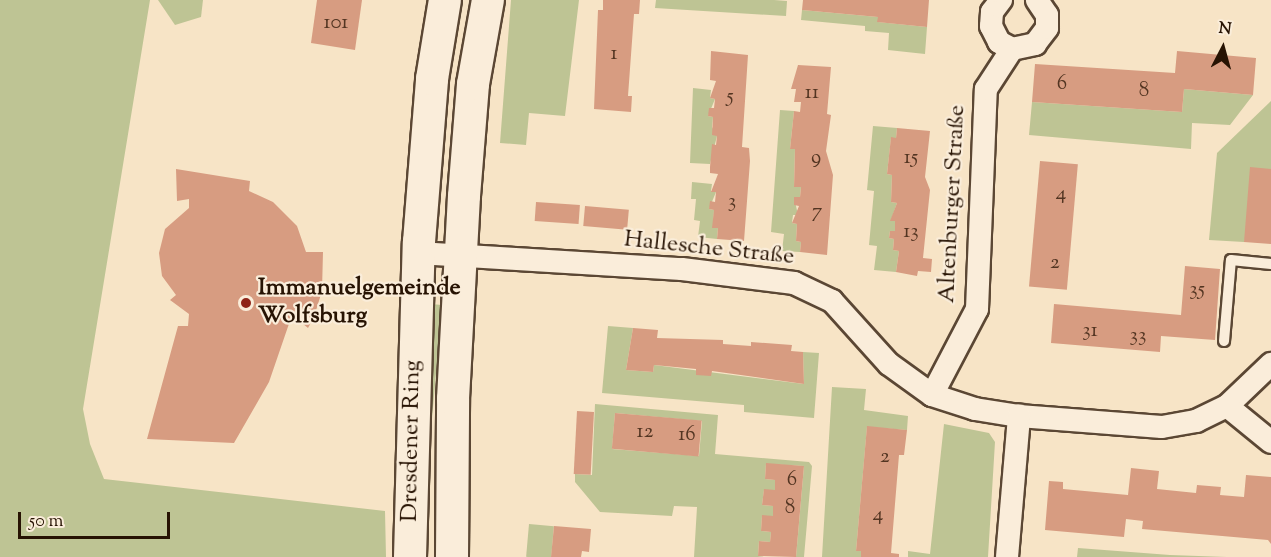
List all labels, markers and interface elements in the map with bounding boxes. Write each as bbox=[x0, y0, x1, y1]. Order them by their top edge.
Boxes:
house number: 101 bbox=[324, 10, 348, 36]
text: N bbox=[1217, 17, 1232, 42]
north arrow bbox=[1193, 18, 1253, 78]
house number: 1 bbox=[610, 41, 618, 67]
house number: 6 bbox=[1057, 71, 1067, 97]
house number: 8 bbox=[1139, 78, 1149, 104]
house number: 11 bbox=[805, 80, 819, 106]
house number: 5 bbox=[726, 84, 734, 110]
street label: Altenburger Straße bbox=[933, 104, 973, 304]
house number: 9 bbox=[811, 145, 821, 171]
house number: 15 bbox=[904, 145, 918, 171]
house number: 4 bbox=[1056, 181, 1066, 207]
house number: 3 bbox=[728, 189, 736, 215]
house number: 7 bbox=[812, 199, 822, 225]
house number: 13 bbox=[903, 219, 919, 245]
street label: Hallesche Straße bbox=[622, 226, 796, 272]
house number: 2 bbox=[1050, 250, 1060, 276]
place label: Immanuelgemeinde Wolfsburg bbox=[258, 275, 461, 331]
house number: 35 bbox=[1189, 277, 1205, 303]
marker: Immanuelgemeinde Wolfsburg bbox=[239, 296, 253, 310]
house number: 31 bbox=[1082, 318, 1098, 344]
house number: 33 bbox=[1130, 323, 1146, 349]
street label: Dresdener Ring bbox=[396, 360, 428, 522]
house number: 12 bbox=[637, 419, 653, 445]
house number: 16 bbox=[678, 422, 696, 448]
house number: 2 bbox=[880, 444, 890, 470]
house number: 6 bbox=[787, 467, 797, 493]
house number: 8 bbox=[785, 495, 795, 521]
scale bar bbox=[21, 500, 172, 538]
house number: 4 bbox=[873, 502, 883, 528]
text: 50 m bbox=[29, 509, 63, 535]

